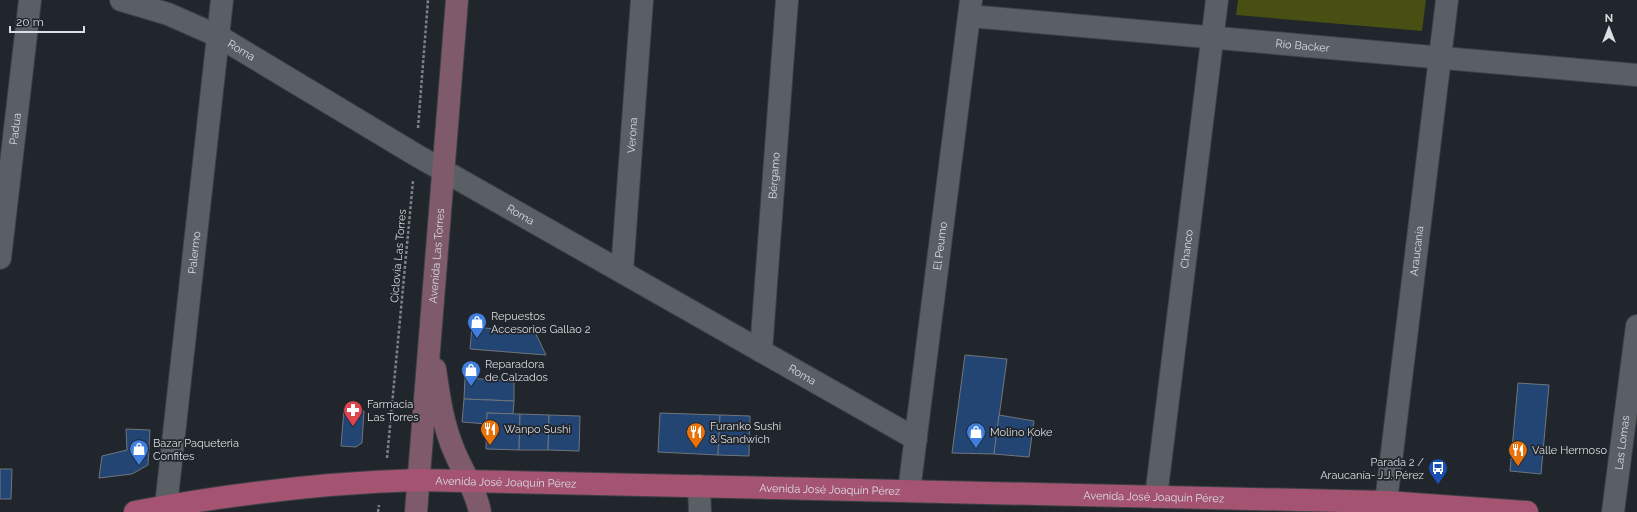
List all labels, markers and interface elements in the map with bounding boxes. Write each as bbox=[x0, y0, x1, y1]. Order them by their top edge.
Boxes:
scale bar bbox=[10, 8, 84, 34]
north arrow bbox=[1589, 8, 1629, 48]
text: N bbox=[1605, 12, 1613, 25]
text: 20 m bbox=[16, 15, 44, 29]
street label: Roma bbox=[225, 37, 257, 64]
street label: Río Backer bbox=[1275, 37, 1330, 55]
street label: Padua bbox=[7, 112, 24, 146]
street label: Verona bbox=[625, 117, 640, 154]
street label: Bérgamo bbox=[766, 151, 783, 199]
street label: Roma bbox=[504, 202, 536, 228]
street label: Avenida Las Torres bbox=[427, 208, 447, 304]
street label: Ciclovía Las Torres bbox=[388, 209, 409, 303]
street label: El Peumo bbox=[931, 221, 950, 271]
street label: Araucanía bbox=[1408, 225, 1427, 277]
street label: Chanco bbox=[1178, 228, 1196, 269]
street label: Palermo bbox=[186, 230, 203, 275]
place label: Repuestos Accesorios Gallao 2 bbox=[491, 310, 591, 336]
shop icon: Repuestos Accesorios Gallao 2 bbox=[466, 311, 488, 339]
place label: Reparadora de Calzados bbox=[485, 358, 548, 384]
shop icon: Reparadora de Calzados bbox=[460, 359, 482, 387]
street label: Roma bbox=[786, 362, 818, 388]
place label: Farmacia Las Torres bbox=[367, 398, 419, 424]
pharmacy icon: Farmacia Las Torres bbox=[342, 399, 364, 427]
street label: Las Lomas bbox=[1612, 415, 1632, 471]
restaurant icon: Wanpo Sushi bbox=[479, 418, 501, 446]
place label: Furanko Sushi & Sandwich bbox=[710, 420, 781, 446]
restaurant icon: Furanko Sushi & Sandwich bbox=[685, 421, 707, 449]
shop icon: Molino Koke bbox=[965, 421, 987, 449]
place label: Wanpo Sushi bbox=[504, 423, 571, 436]
place label: Molino Koke bbox=[990, 426, 1053, 439]
place label: Bazar Paqueteria Confites bbox=[153, 437, 239, 463]
shop icon: Bazar Paqueteria Confites bbox=[128, 438, 150, 466]
restaurant icon: Valle Hermoso bbox=[1507, 439, 1529, 467]
place label: Valle Hermoso bbox=[1532, 444, 1607, 457]
place label: Parada 2 / Araucanía- J.J. Pérez bbox=[1320, 456, 1425, 482]
bus stop icon: Parada 2 / Araucanía- J.J. Pérez bbox=[1427, 457, 1449, 485]
street label: Avenida José Joaquín Pérez bbox=[435, 474, 577, 491]
street label: Avenida José Joaquín Pérez bbox=[759, 482, 901, 498]
street label: Avenida José Joaquín Pérez bbox=[1083, 489, 1225, 505]

